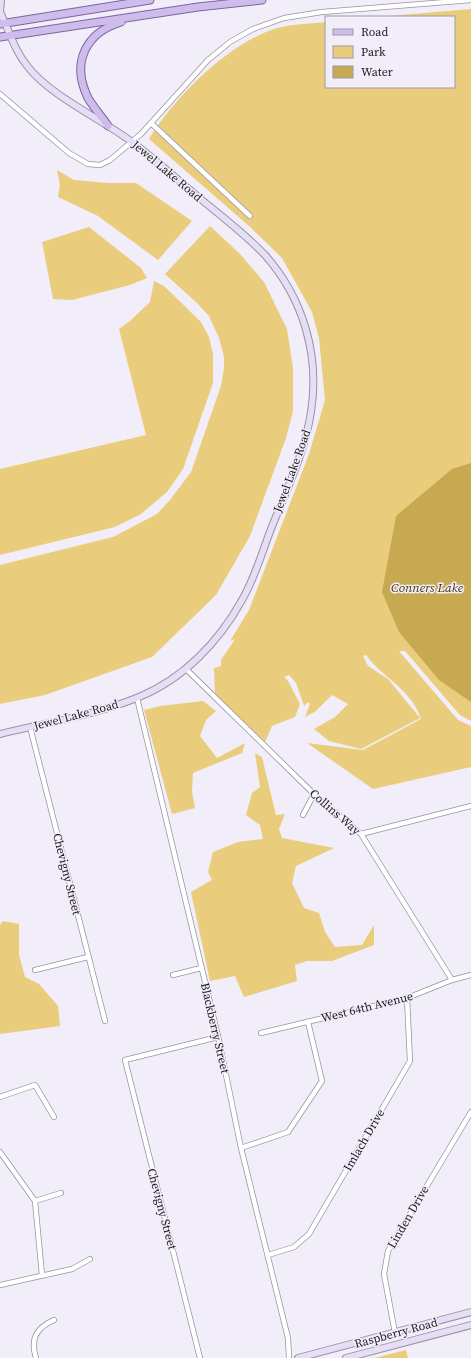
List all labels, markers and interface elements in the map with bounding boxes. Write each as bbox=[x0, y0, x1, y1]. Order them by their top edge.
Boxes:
legend bbox=[325, 16, 455, 88]
text: Road bbox=[361, 24, 388, 40]
text: Park bbox=[361, 44, 386, 60]
text: Water bbox=[361, 64, 393, 80]
street label: Jewel Lake Road bbox=[128, 136, 206, 205]
street label: Jewel Lake Road bbox=[269, 427, 315, 516]
water label: Conners Lake bbox=[391, 579, 464, 596]
street label: Jewel Lake Road bbox=[31, 696, 120, 734]
street label: Collins Way bbox=[306, 785, 364, 839]
street label: Chevigny Street bbox=[49, 832, 85, 917]
street label: Blackberry Street bbox=[197, 981, 233, 1075]
street label: West 64th Avenue bbox=[319, 988, 415, 1026]
street label: Imlach Drive bbox=[340, 1106, 388, 1174]
street label: Chevigny Street bbox=[143, 1167, 181, 1251]
street label: Linden Drive bbox=[384, 1183, 432, 1251]
street label: Raspberry Road bbox=[353, 1314, 439, 1352]

